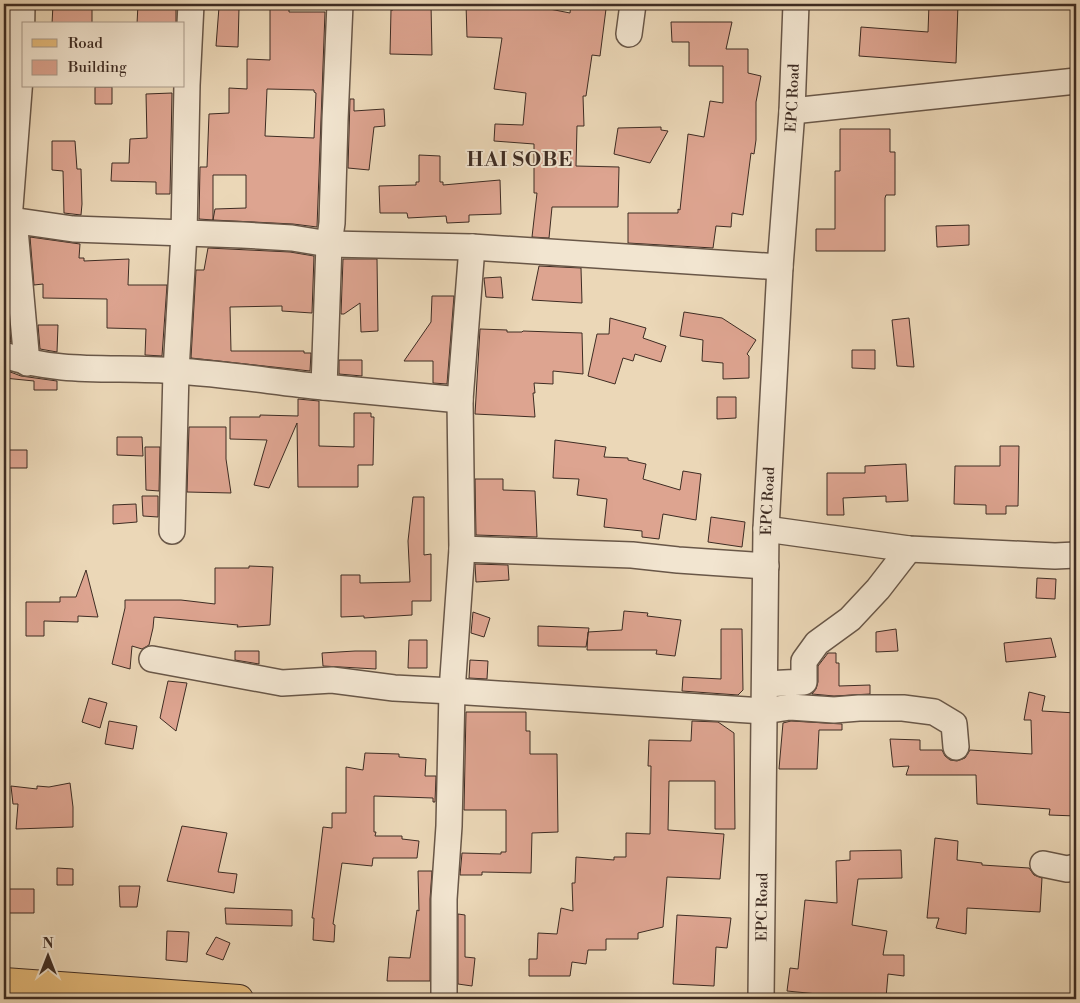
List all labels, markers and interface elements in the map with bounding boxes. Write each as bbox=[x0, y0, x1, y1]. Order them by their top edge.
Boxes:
legend bbox=[22, 22, 185, 88]
text: Road bbox=[68, 34, 103, 53]
text: Building bbox=[67, 58, 127, 77]
street label: EPC Road bbox=[781, 63, 803, 133]
district label: HAI SOBE bbox=[467, 148, 573, 173]
street label: EPC Road bbox=[756, 466, 779, 536]
street label: EPC Road bbox=[752, 872, 772, 942]
north arrow bbox=[22, 930, 72, 980]
text: N bbox=[42, 935, 54, 953]

